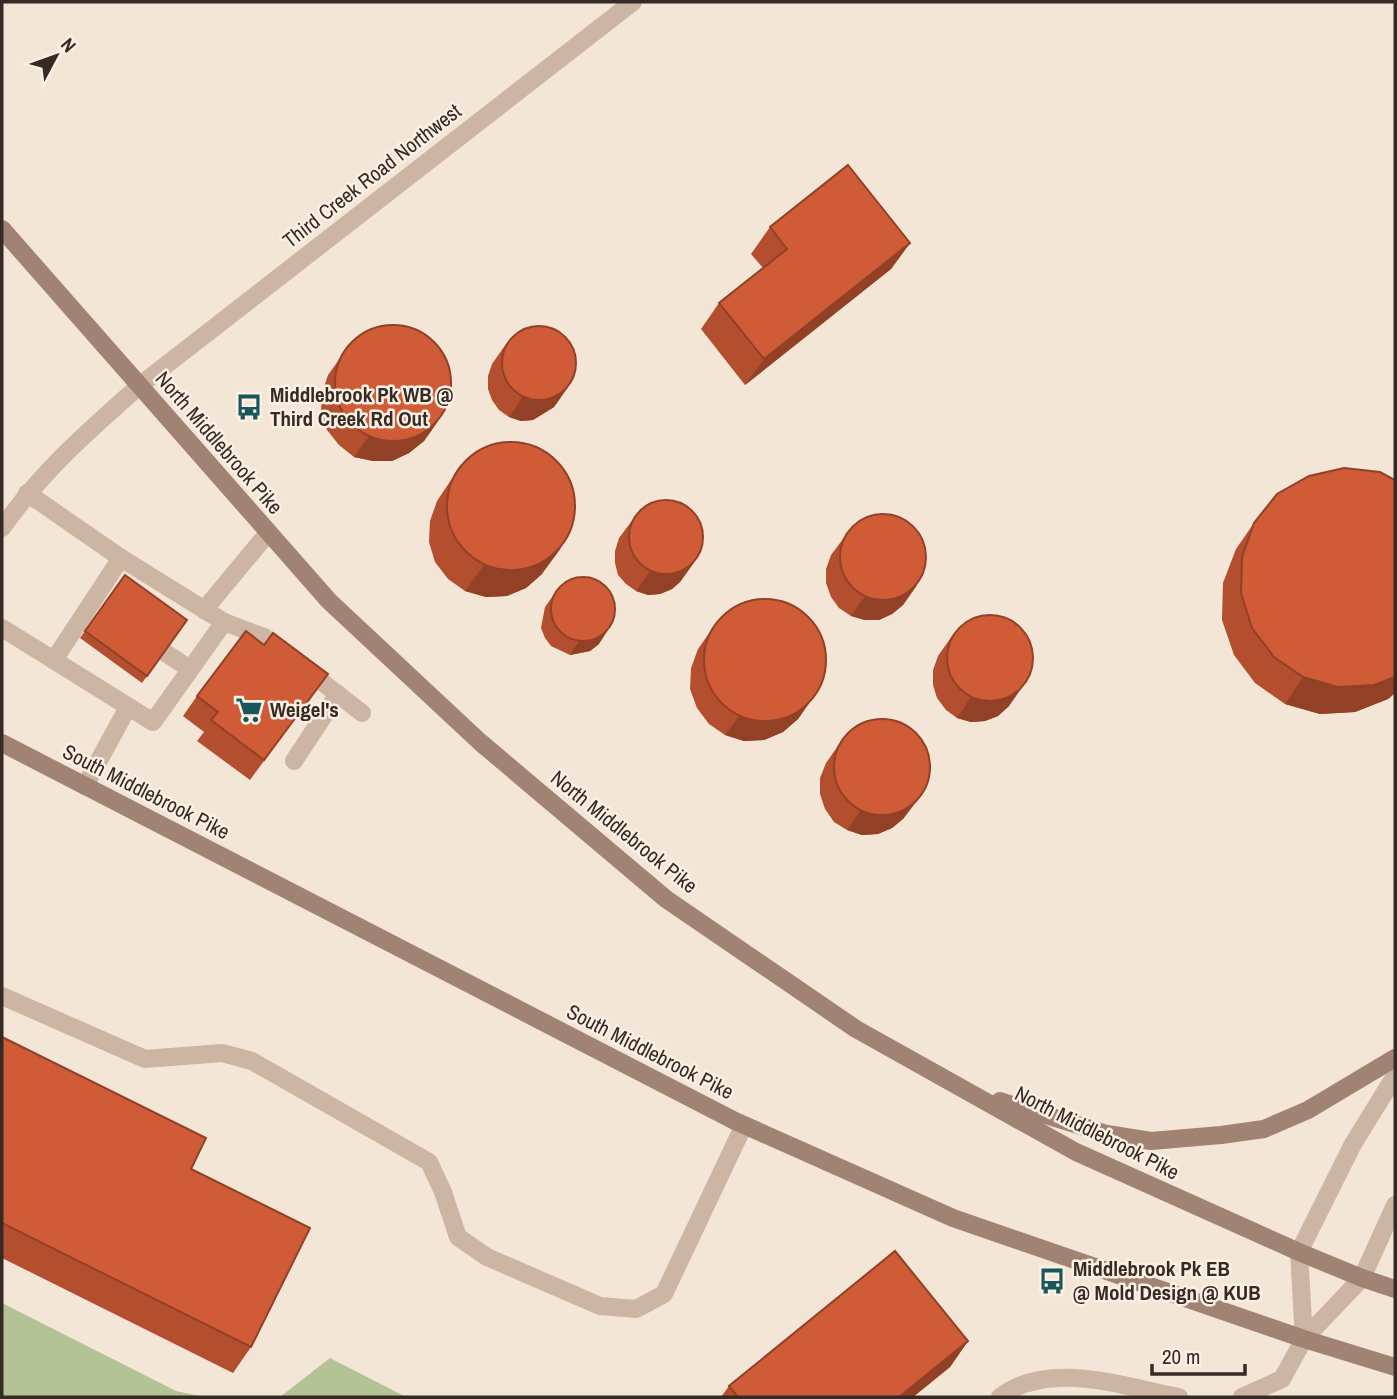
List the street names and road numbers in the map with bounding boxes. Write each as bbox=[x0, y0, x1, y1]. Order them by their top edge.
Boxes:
street label: Third Creek Road Northwest bbox=[276, 97, 467, 254]
street label: North Middlebrook Pike bbox=[149, 365, 290, 520]
street label: South Middlebrook Pike bbox=[58, 737, 235, 846]
street label: North Middlebrook Pike bbox=[545, 763, 704, 900]
street label: South Middlebrook Pike bbox=[562, 997, 739, 1106]
street label: North Middlebrook Pike bbox=[1010, 1079, 1184, 1187]

